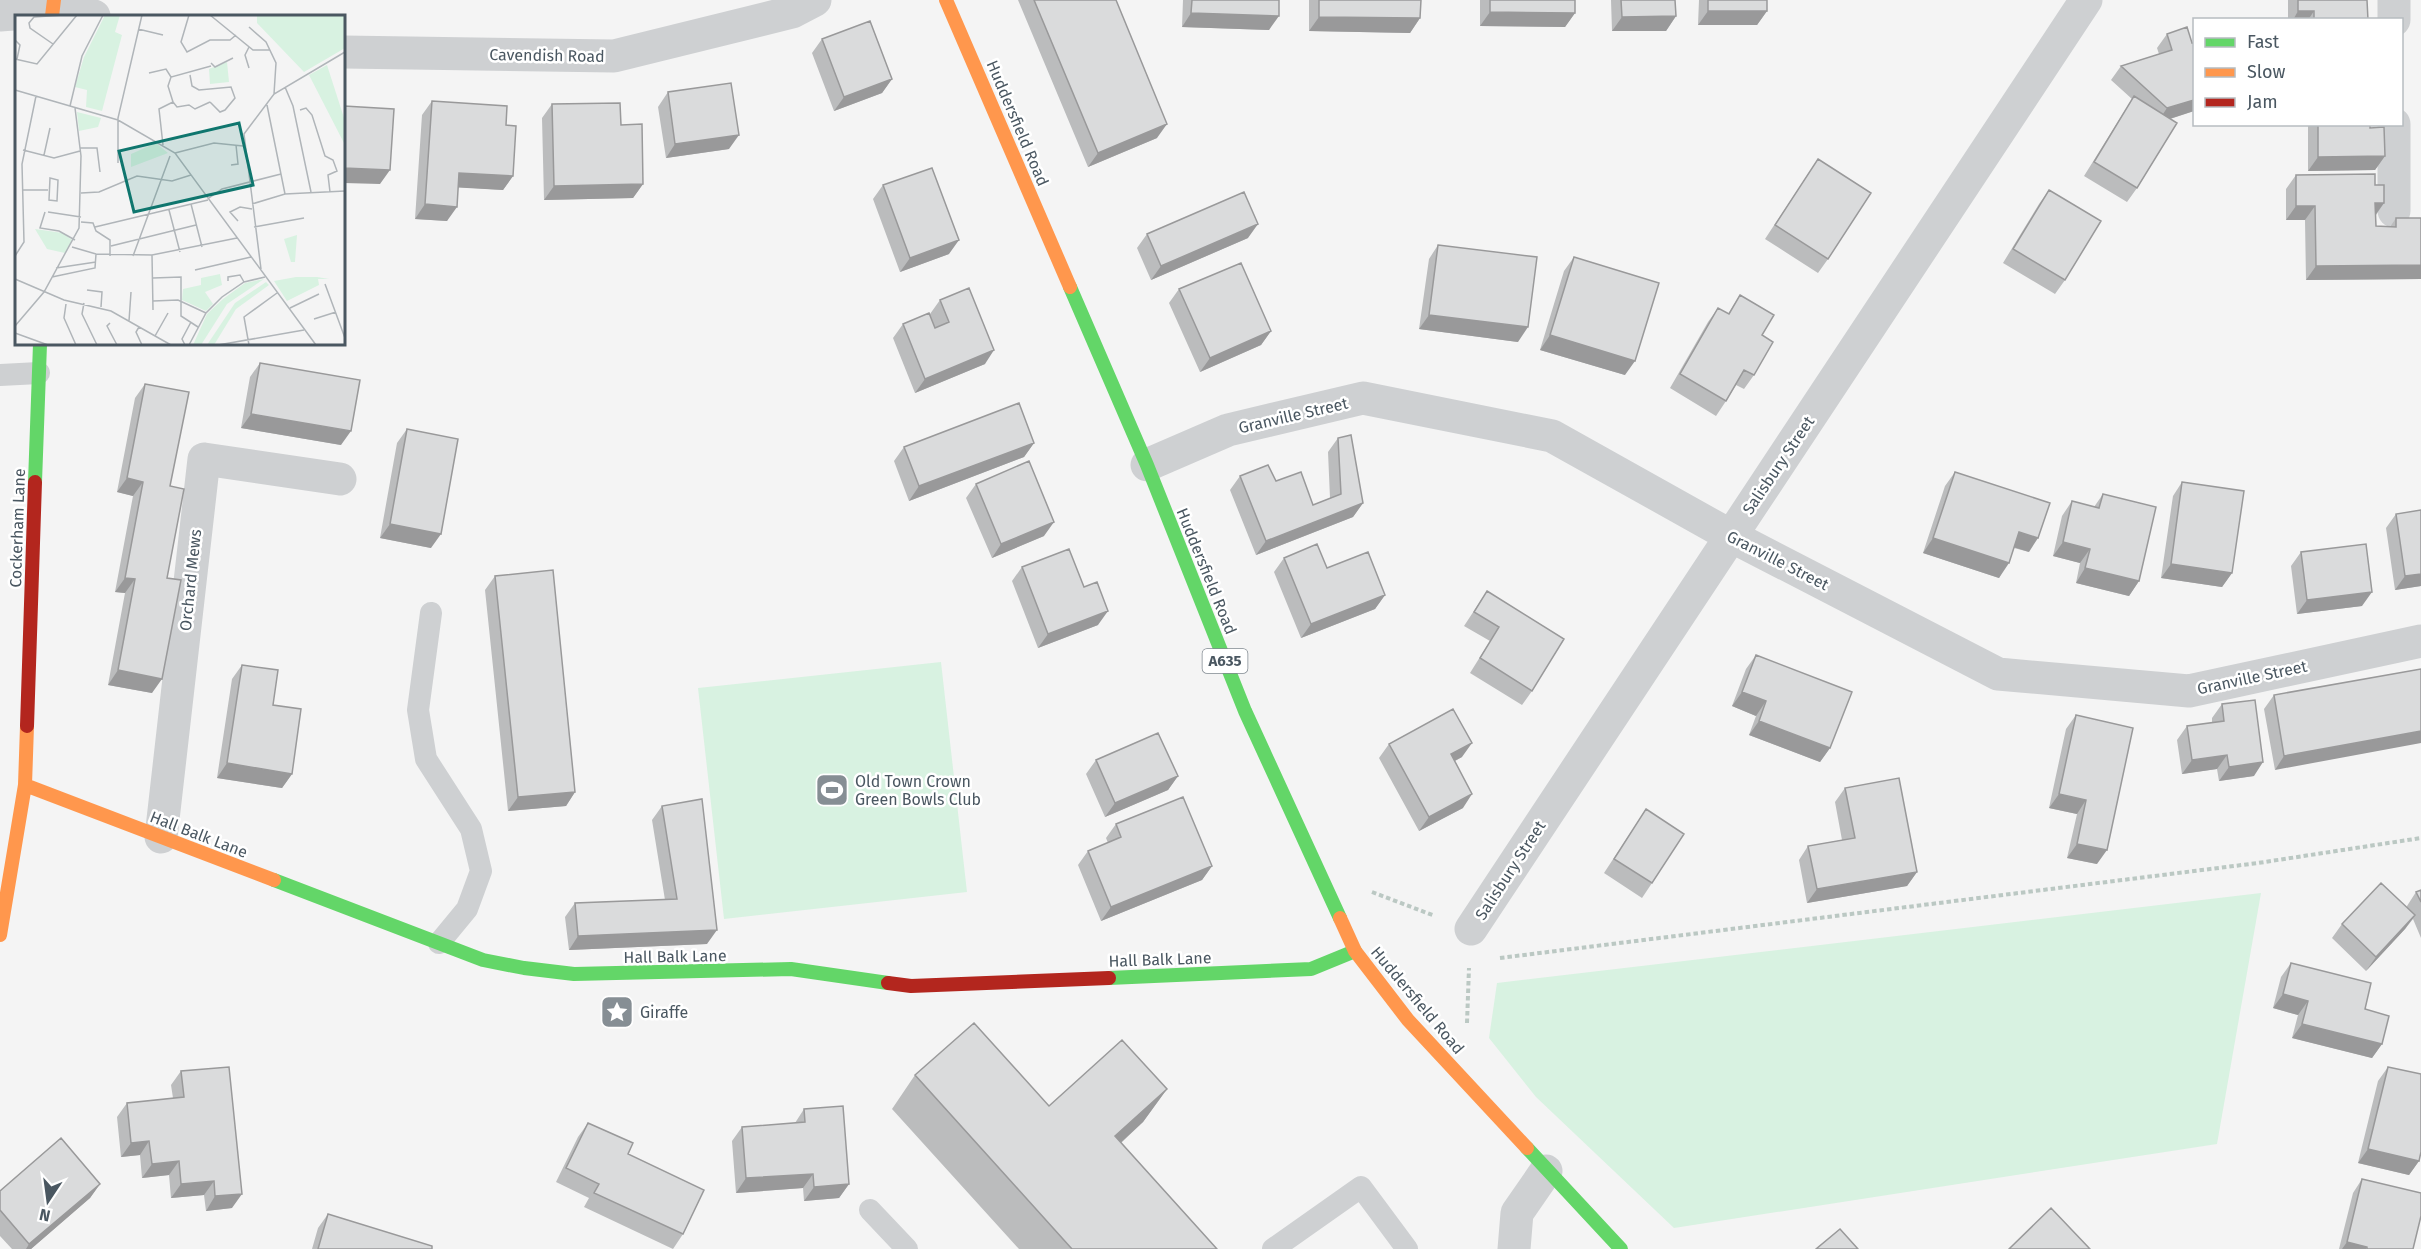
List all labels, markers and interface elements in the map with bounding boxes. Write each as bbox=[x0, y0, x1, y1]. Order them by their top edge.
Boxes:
inset map bbox=[15, 15, 345, 345]
legend bbox=[2193, 18, 2403, 126]
text: Fast bbox=[2247, 31, 2280, 53]
street label: Cavendish Road bbox=[489, 45, 605, 66]
street label: Huddersfield Road bbox=[982, 57, 1053, 189]
text: Slow bbox=[2247, 61, 2286, 83]
text: Jam bbox=[2247, 91, 2278, 113]
street label: Granville Street bbox=[1237, 394, 1350, 437]
street label: Salisbury Street bbox=[1739, 412, 1818, 518]
street label: Cockerham Lane bbox=[6, 468, 29, 588]
street label: Huddersfield Road bbox=[1172, 505, 1241, 637]
street label: Granville Street bbox=[1724, 527, 1832, 594]
street label: Orchard Mews bbox=[176, 528, 205, 632]
road number: A635 bbox=[1202, 649, 1248, 673]
street label: Granville Street bbox=[2195, 657, 2309, 698]
sports icon: Old Town Crown Green Bowls Club bbox=[814, 772, 850, 808]
place label: Old Town Crown Green Bowls Club bbox=[855, 772, 981, 809]
street label: Hall Balk Lane bbox=[147, 807, 250, 862]
street label: Salisbury Street bbox=[1471, 817, 1550, 923]
street label: Huddersfield Road bbox=[1367, 943, 1468, 1058]
street label: Hall Balk Lane bbox=[623, 946, 727, 967]
street label: Hall Balk Lane bbox=[1108, 948, 1212, 971]
place icon: Giraffe bbox=[599, 994, 635, 1030]
place label: Giraffe bbox=[640, 1003, 688, 1022]
north arrow bbox=[18, 1171, 78, 1231]
text: N bbox=[37, 1205, 52, 1226]

